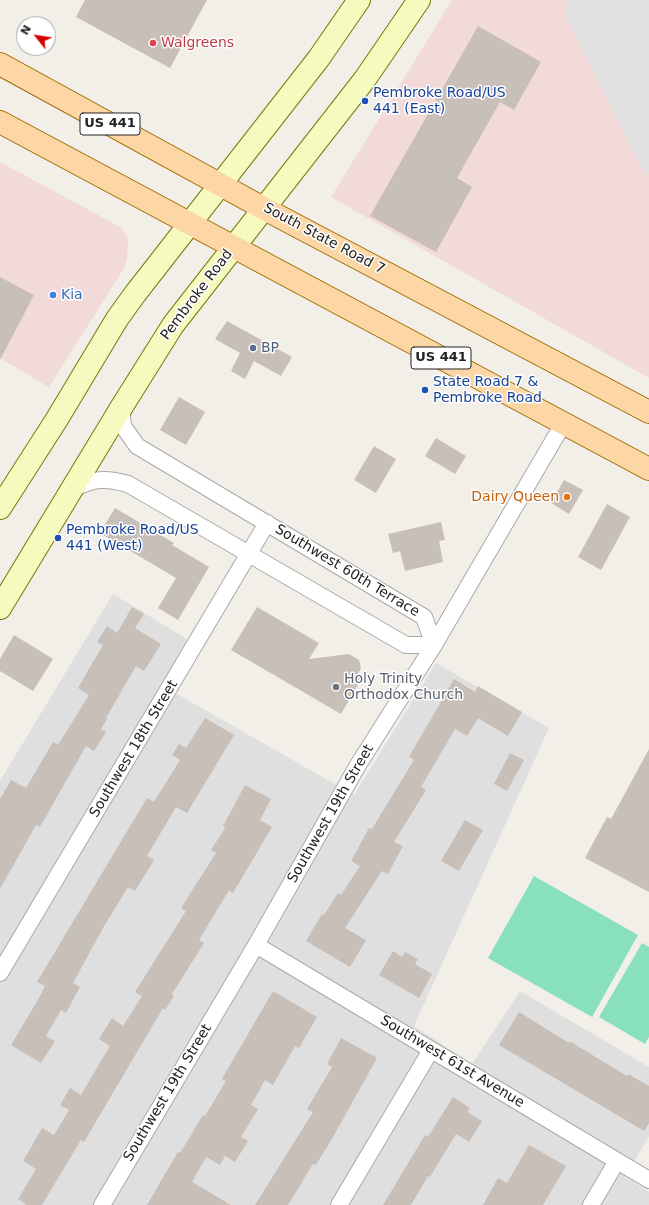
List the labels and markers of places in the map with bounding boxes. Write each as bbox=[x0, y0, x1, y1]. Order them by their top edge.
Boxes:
place label: Walgreens bbox=[161, 35, 234, 51]
marker: Walgreens bbox=[148, 38, 158, 48]
place label: Pembroke Road/US 441 (East) bbox=[373, 85, 506, 118]
marker: Pembroke Road/US 441 (East) bbox=[360, 96, 370, 106]
place label: Kia bbox=[61, 287, 83, 303]
marker: Kia bbox=[48, 290, 58, 300]
place label: BP bbox=[261, 340, 279, 356]
marker: BP bbox=[248, 343, 258, 353]
place label: State Road 7 & Pembroke Road bbox=[433, 374, 542, 406]
marker: State Road 7 & Pembroke Road bbox=[420, 385, 430, 395]
place label: Dairy Queen bbox=[471, 489, 559, 505]
marker: Dairy Queen bbox=[562, 492, 572, 502]
place label: Pembroke Road/US 441 (West) bbox=[66, 522, 199, 554]
marker: Pembroke Road/US 441 (West) bbox=[53, 533, 63, 543]
place label: Holy Trinity Orthodox Church bbox=[344, 671, 463, 704]
marker: Holy Trinity Orthodox Church bbox=[331, 682, 341, 692]

